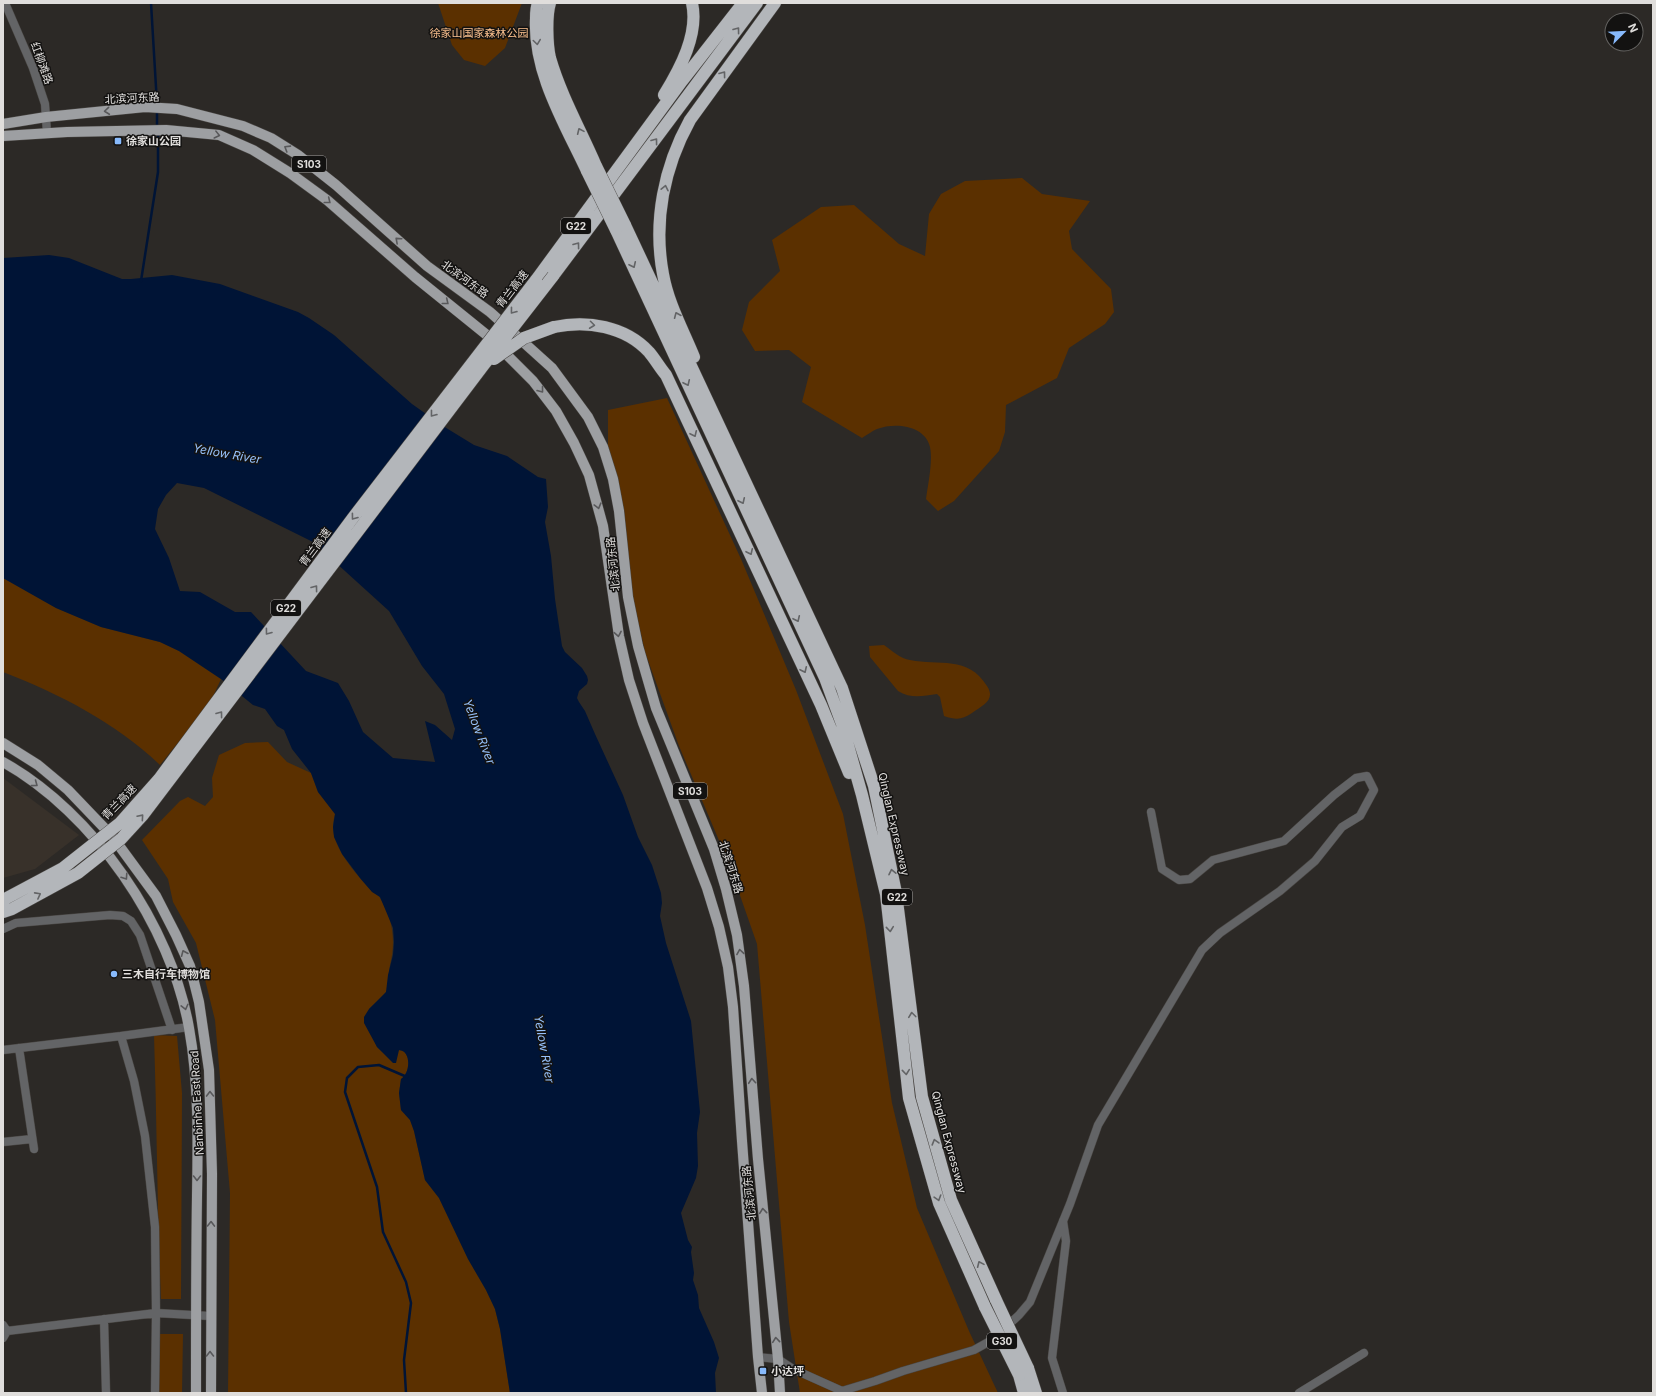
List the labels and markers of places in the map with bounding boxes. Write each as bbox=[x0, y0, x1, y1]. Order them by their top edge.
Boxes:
place label: 徐家山公园 bbox=[126, 134, 181, 148]
marker: 徐家山公园 bbox=[113, 136, 123, 146]
place label: 三木自行车博物馆 bbox=[122, 967, 210, 981]
marker: 三木自行车博物馆 bbox=[109, 969, 119, 979]
place label: 小达坪 bbox=[771, 1364, 804, 1378]
marker: 小达坪 bbox=[758, 1366, 768, 1376]

